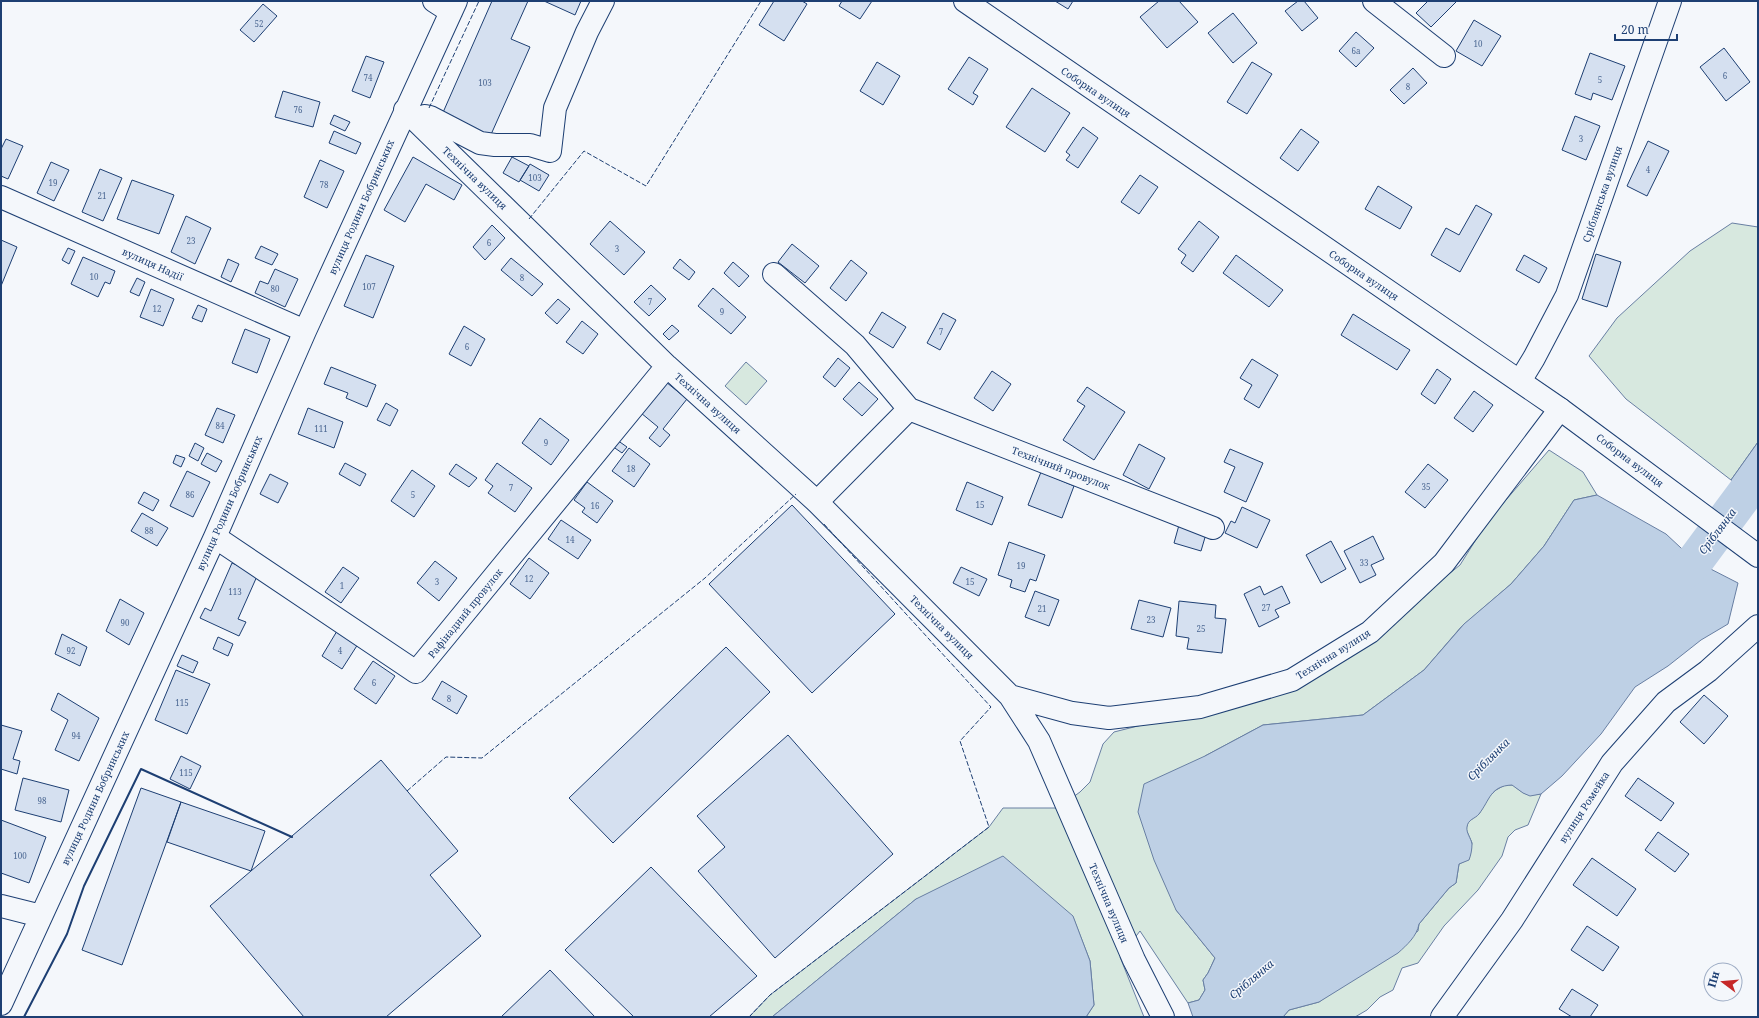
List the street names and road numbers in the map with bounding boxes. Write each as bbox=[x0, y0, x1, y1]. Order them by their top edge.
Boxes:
street label: Соборна вулиця bbox=[1058, 63, 1134, 121]
street label: вулиця Родини Бобринських bbox=[325, 137, 397, 277]
street label: Технічна вулиця bbox=[439, 143, 511, 213]
street label: Сріблянська вулиця bbox=[1579, 144, 1625, 244]
street label: вулиця Надії bbox=[120, 244, 186, 284]
street label: Соборна вулиця bbox=[1326, 246, 1402, 304]
street label: Технічна вулиця bbox=[672, 369, 745, 437]
street label: Соборна вулиця bbox=[1593, 430, 1667, 490]
street label: вулиця Родини Бобринських bbox=[193, 433, 265, 573]
street label: Технічний провулок bbox=[1010, 443, 1112, 493]
street label: Рафінадний провулок bbox=[424, 565, 506, 661]
street label: Технічна вулиця bbox=[907, 592, 977, 662]
street label: Технічна вулиця bbox=[1293, 625, 1373, 683]
street label: вулиця Родини Бобринських bbox=[58, 729, 132, 867]
street label: вулиця Ромейка bbox=[1556, 768, 1613, 846]
street label: Технічна вулиця bbox=[1086, 861, 1132, 945]

